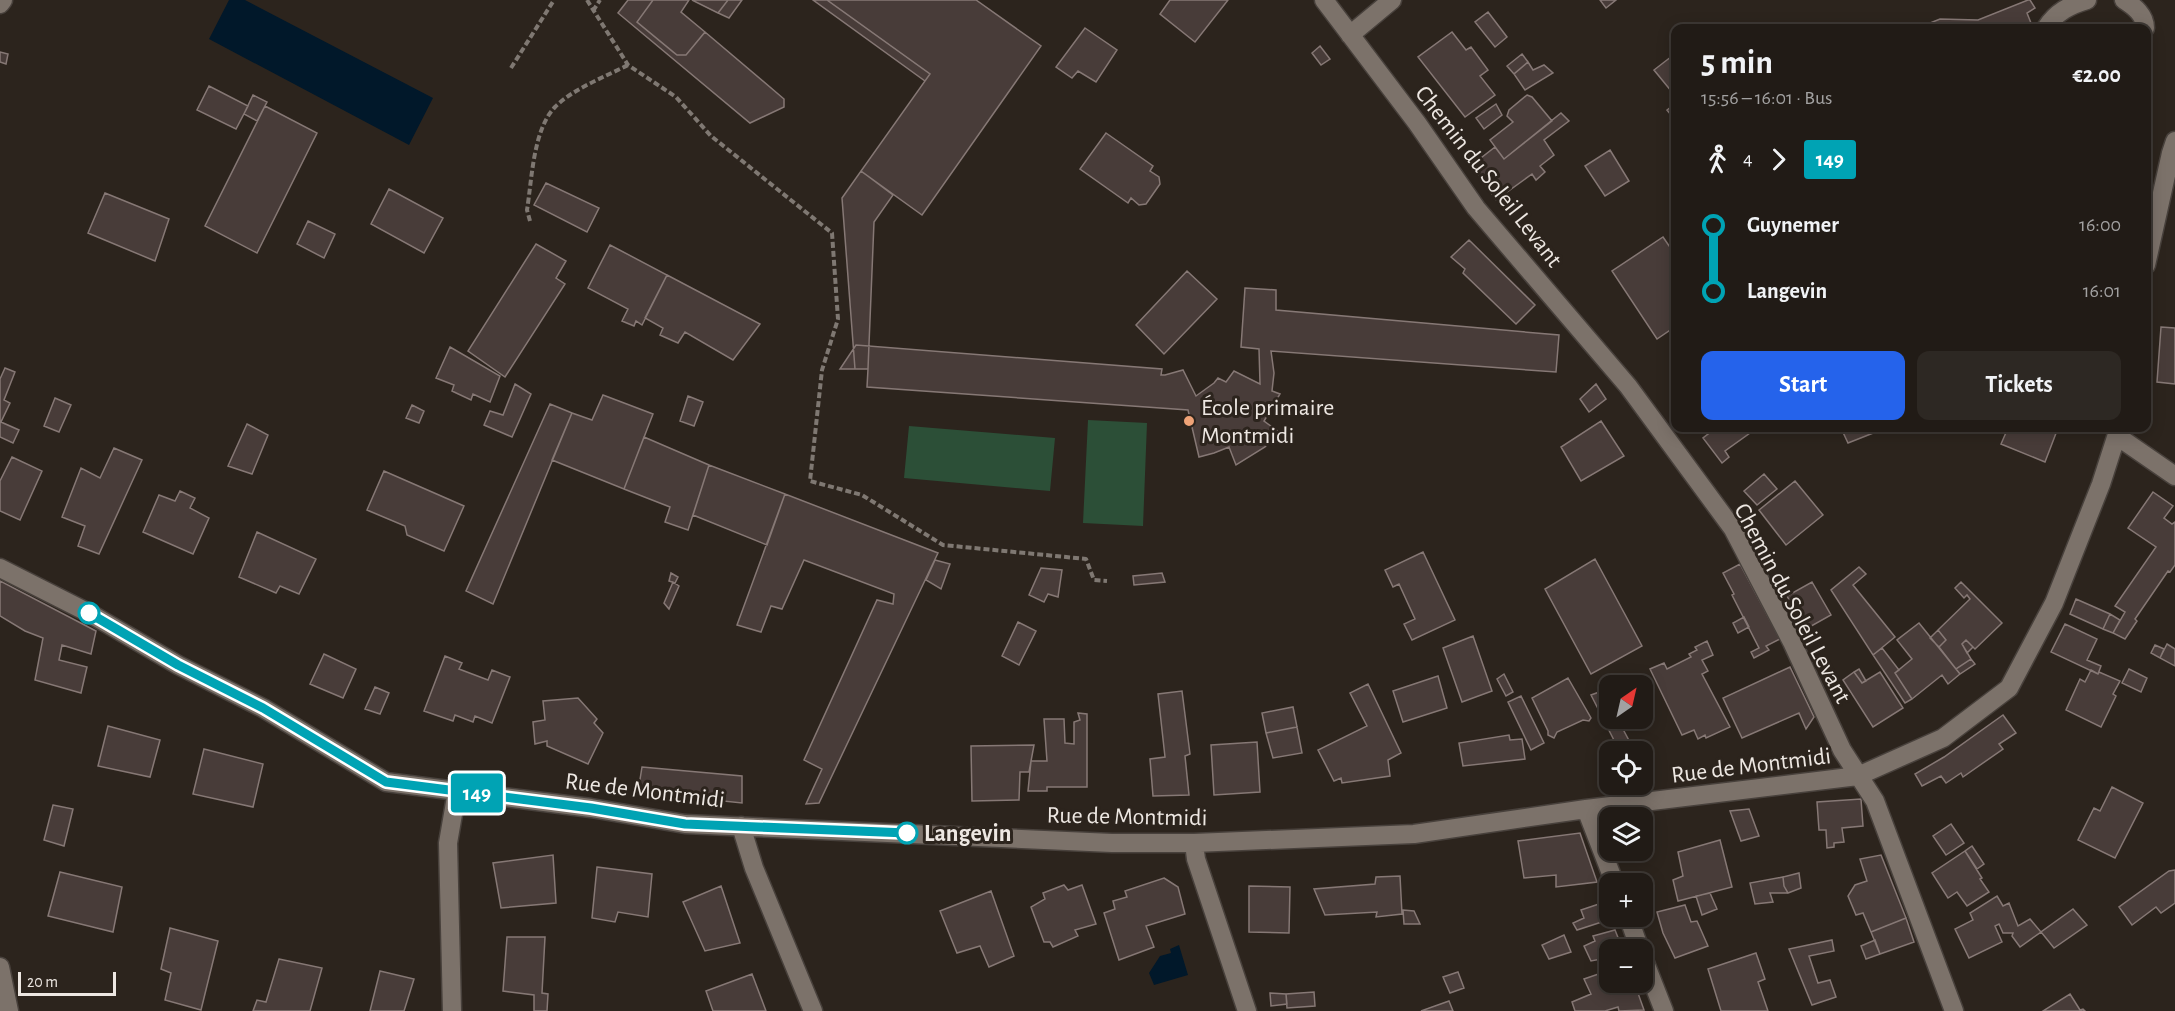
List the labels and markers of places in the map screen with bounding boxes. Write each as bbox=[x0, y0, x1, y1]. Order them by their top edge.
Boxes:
place label: École primaire Montmidi bbox=[1201, 394, 1334, 448]
marker: École primaire Montmidi bbox=[1182, 414, 1196, 428]
unlabelled marker bbox=[78, 602, 100, 624]
marker: Langevin bbox=[896, 822, 918, 844]
place label: Langevin bbox=[924, 822, 1011, 846]

